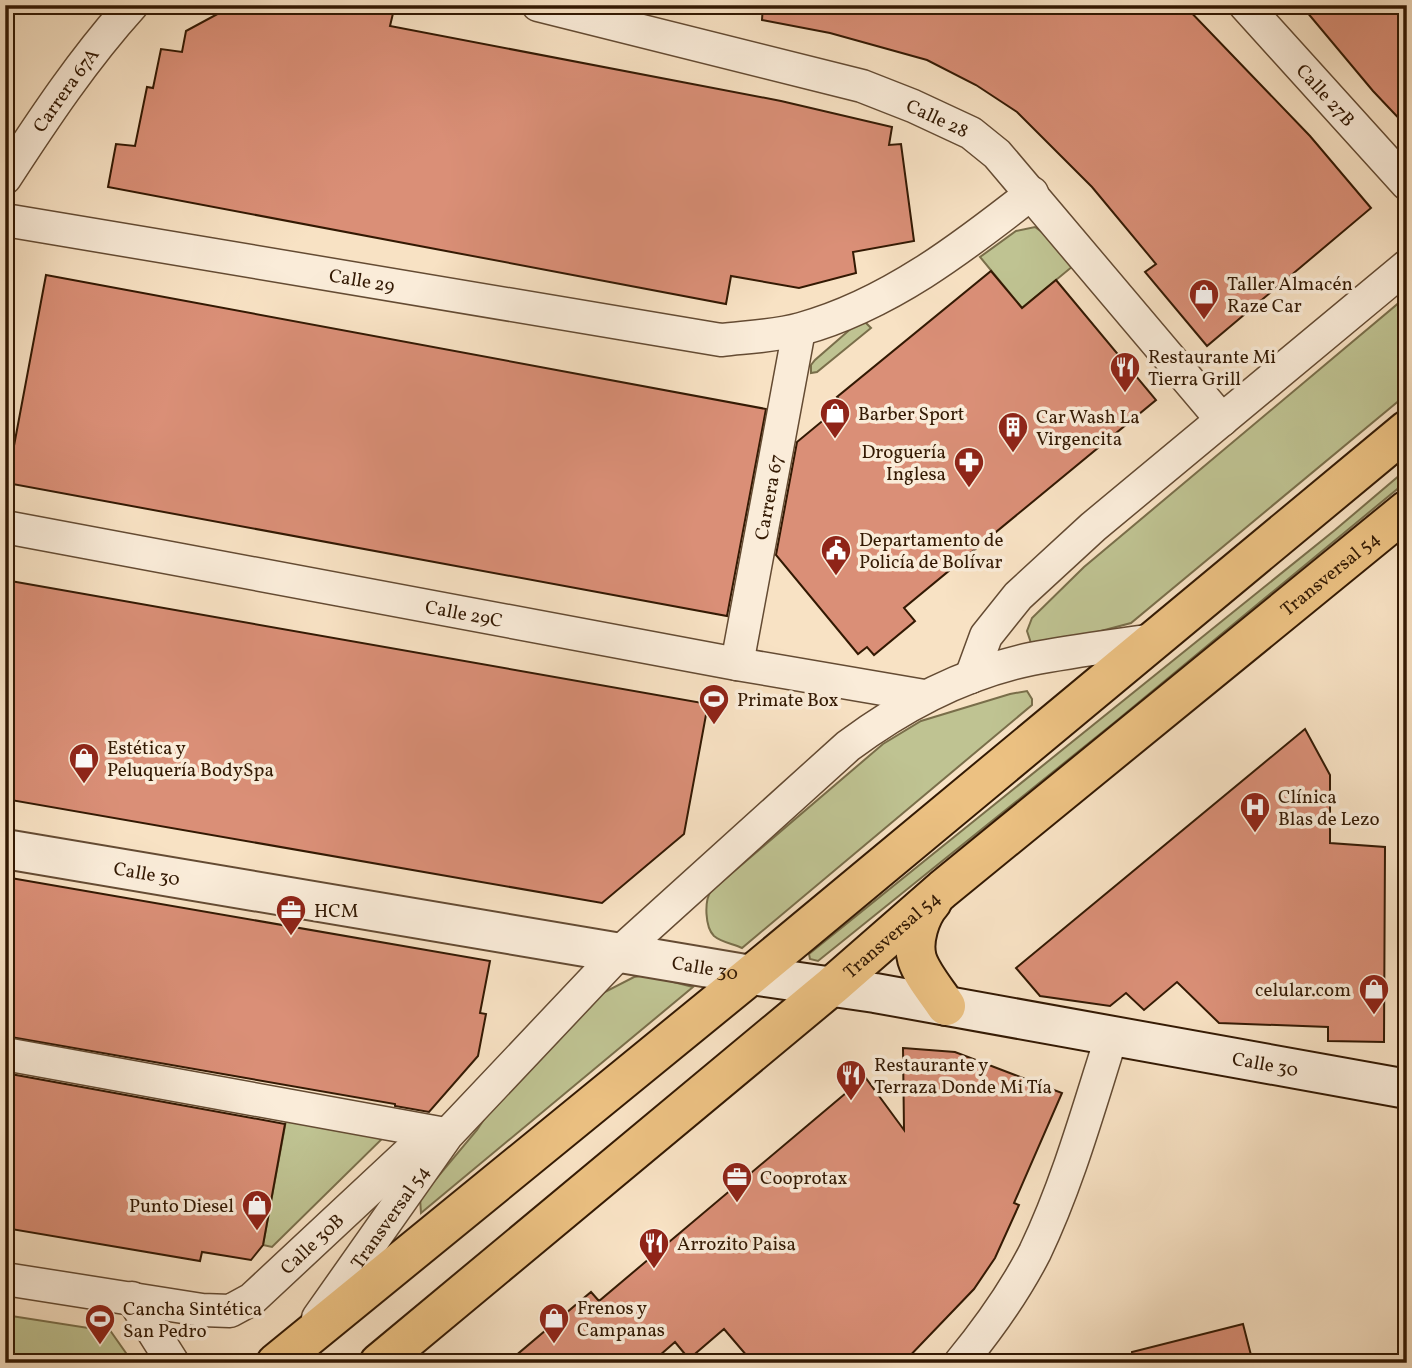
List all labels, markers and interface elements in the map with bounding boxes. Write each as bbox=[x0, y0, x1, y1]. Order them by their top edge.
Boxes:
street label: Carrera 67A bbox=[28, 43, 106, 138]
street label: Calle 27B bbox=[1289, 59, 1360, 133]
street label: Calle 28 bbox=[901, 94, 972, 145]
street label: Calle 29 bbox=[327, 264, 397, 300]
place label: Taller Almacén Raze Car bbox=[1227, 272, 1353, 320]
shop icon: Taller Almacén Raze Car bbox=[1187, 277, 1221, 321]
place label: Restaurante Mi Tierra Grill bbox=[1148, 345, 1276, 393]
restaurant icon: Restaurante Mi Tierra Grill bbox=[1108, 350, 1142, 394]
shop icon: Barber Sport bbox=[818, 396, 852, 440]
place label: Barber Sport bbox=[858, 402, 965, 428]
place label: Car Wash La Virgencita bbox=[1036, 405, 1140, 453]
building icon: Car Wash La Virgencita bbox=[996, 410, 1030, 454]
place label: Droguería Inglesa bbox=[861, 440, 946, 488]
pharmacy icon: Droguería Inglesa bbox=[952, 445, 986, 489]
street label: Carrera 67 bbox=[749, 452, 791, 542]
street label: Transversal 54 bbox=[1276, 526, 1386, 623]
place label: Departamento de Policía de Bolívar bbox=[859, 528, 1004, 576]
public building icon: Departamento de Policía de Bolívar bbox=[819, 533, 853, 577]
street label: Calle 29C bbox=[423, 595, 505, 635]
sports icon: Primate Box bbox=[697, 682, 731, 726]
place label: Primate Box bbox=[737, 688, 839, 714]
place label: Estética y Peluquería BodySpa bbox=[107, 736, 274, 784]
shop icon: Estética y Peluquería BodySpa bbox=[67, 741, 101, 785]
place label: Clínica Blas de Lezo bbox=[1278, 785, 1380, 833]
hospital icon: Clínica Blas de Lezo bbox=[1238, 790, 1272, 834]
street label: Calle 30 bbox=[112, 857, 182, 893]
street label: Transversal 54 bbox=[838, 886, 947, 985]
office icon: HCM bbox=[274, 893, 308, 937]
place label: HCM bbox=[314, 899, 359, 925]
street label: Calle 30 bbox=[670, 951, 740, 988]
shop icon: celular.com bbox=[1357, 972, 1391, 1016]
place label: celular.com bbox=[1255, 978, 1351, 1004]
street label: Calle 30 bbox=[1230, 1047, 1300, 1084]
place label: Restaurante y Terraza Donde Mi Tía bbox=[874, 1053, 1052, 1101]
restaurant icon: Restaurante y Terraza Donde Mi Tía bbox=[834, 1058, 868, 1102]
office icon: Cooprotax bbox=[720, 1160, 754, 1204]
street label: Transversal 54 bbox=[346, 1161, 437, 1275]
place label: Cooprotax bbox=[760, 1166, 848, 1192]
shop icon: Punto Diesel bbox=[240, 1188, 274, 1232]
place label: Punto Diesel bbox=[129, 1194, 234, 1220]
street label: Calle 30B bbox=[275, 1209, 351, 1281]
restaurant icon: Arrozito Paisa bbox=[637, 1226, 671, 1270]
place label: Arrozito Paisa bbox=[677, 1232, 796, 1258]
place label: Frenos y Campanas bbox=[577, 1296, 665, 1344]
place label: Cancha Sintética San Pedro bbox=[123, 1297, 262, 1345]
shop icon: Frenos y Campanas bbox=[537, 1301, 571, 1345]
sports icon: Cancha Sintética San Pedro bbox=[83, 1302, 117, 1346]

